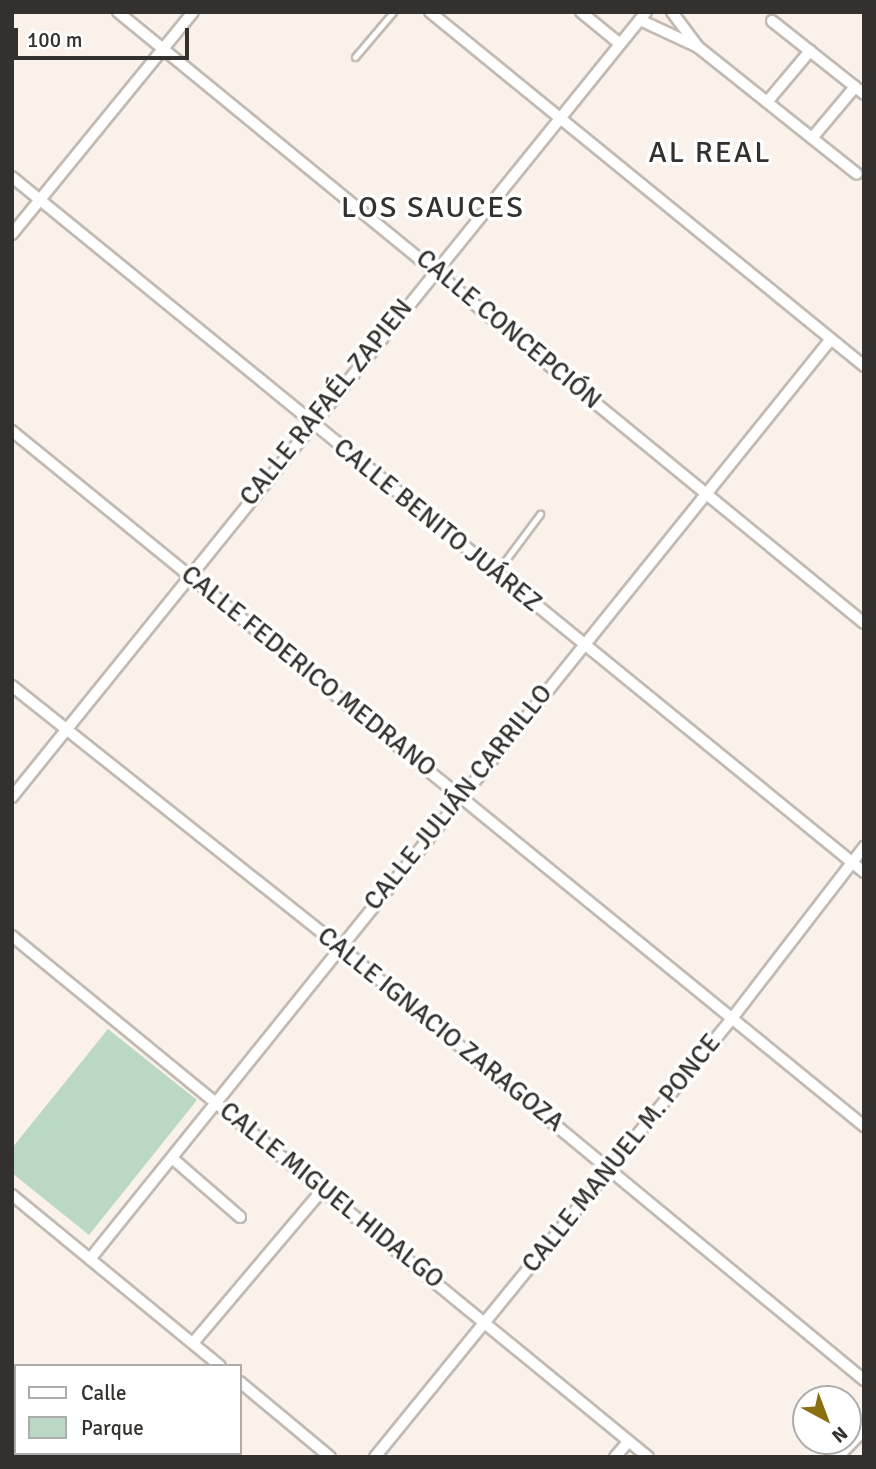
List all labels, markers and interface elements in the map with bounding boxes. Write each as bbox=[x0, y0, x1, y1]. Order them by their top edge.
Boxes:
scale bar bbox=[18, 14, 192, 58]
text: 100 m bbox=[27, 27, 82, 53]
district label: AL REAL bbox=[649, 135, 771, 171]
district label: LOS SAUCES bbox=[342, 190, 524, 226]
street label: CALLE CONCEPCIÓN bbox=[409, 243, 607, 417]
street label: CALLE RAFAÉL ZAPIEN bbox=[234, 293, 420, 513]
street label: CALLE BENITO JUÁREZ bbox=[327, 432, 547, 620]
street label: CALLE FEDERICO MEDRANO bbox=[174, 560, 442, 784]
street label: CALLE JULIÁN CARRILLO bbox=[358, 679, 560, 917]
street label: CALLE IGNACIO ZARAGOZA bbox=[311, 921, 569, 1139]
street label: CALLE MANUEL M. PONCE bbox=[516, 1028, 728, 1280]
street label: CALLE MIGUEL HIDALGO bbox=[213, 1096, 449, 1296]
legend bbox=[14, 1364, 242, 1455]
text: Calle bbox=[81, 1380, 127, 1406]
north arrow bbox=[792, 1385, 862, 1455]
text: Parque bbox=[81, 1415, 144, 1441]
text: N bbox=[827, 1421, 852, 1448]

